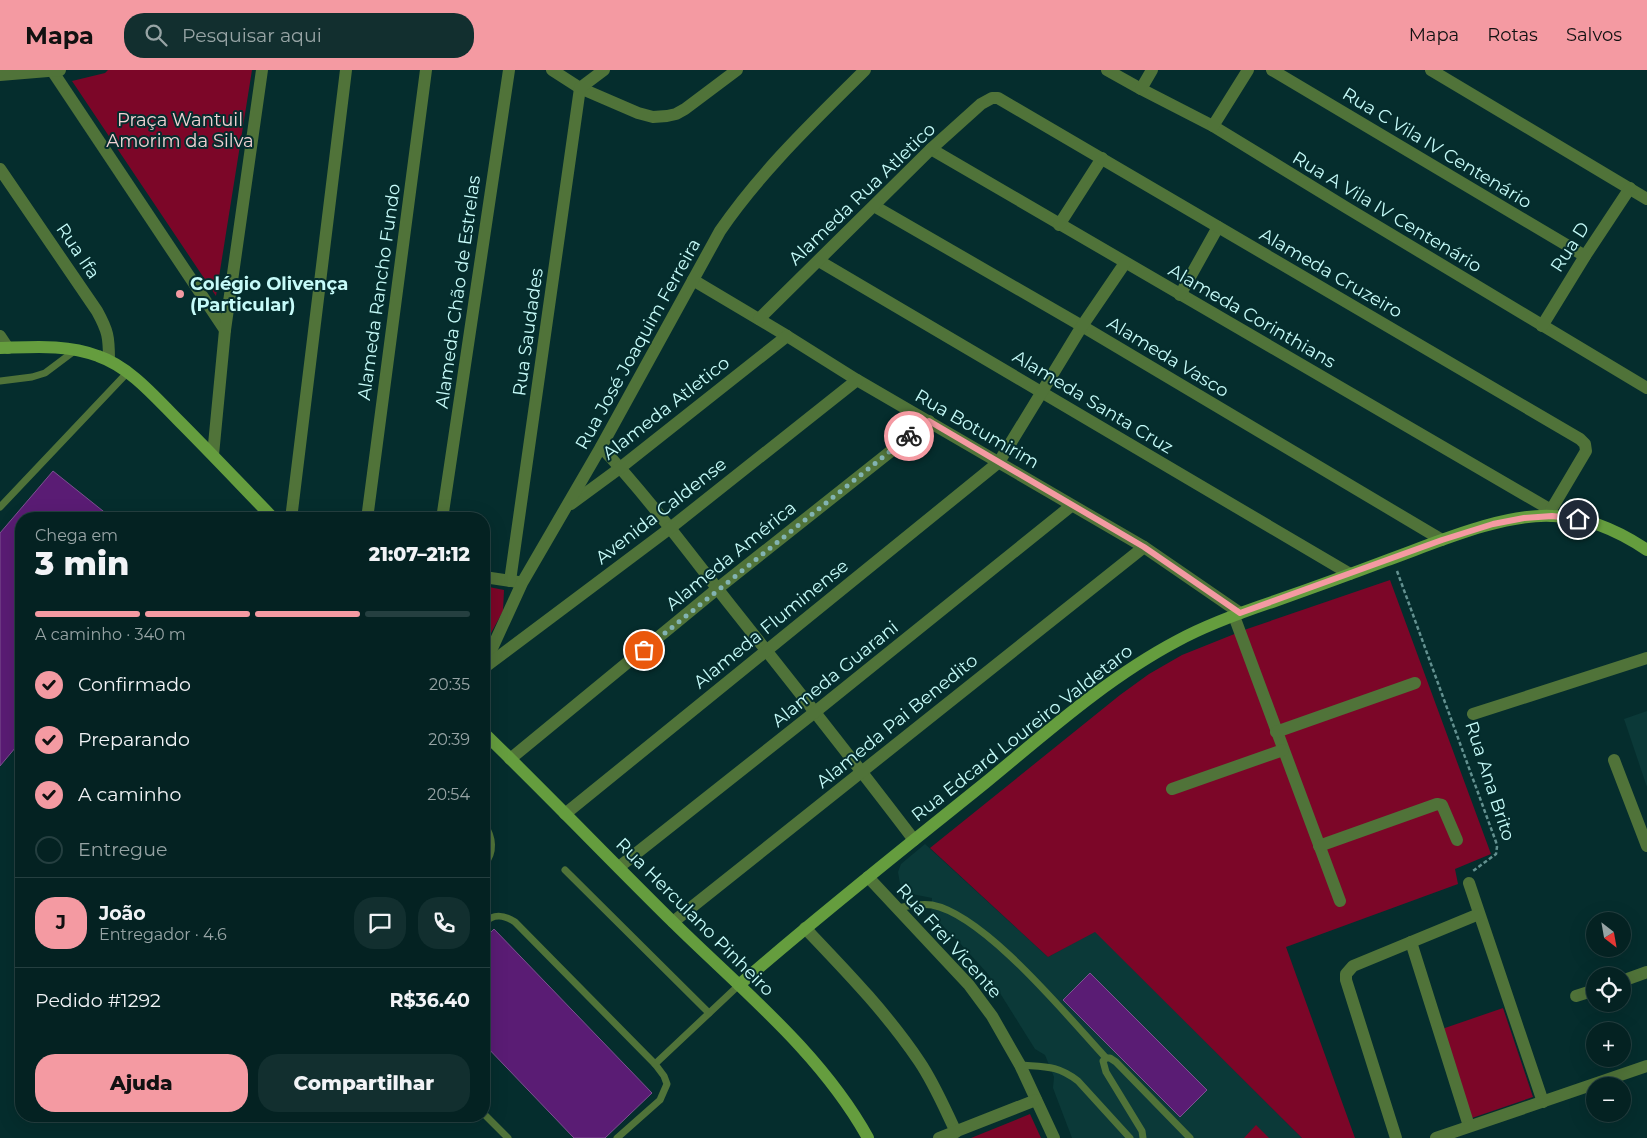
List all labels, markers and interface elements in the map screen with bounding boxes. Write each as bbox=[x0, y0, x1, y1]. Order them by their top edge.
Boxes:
search box bbox=[124, 13, 474, 58]
text: Mapa bbox=[25, 21, 94, 50]
icon: search bbox=[142, 21, 170, 49]
text: Pesquisar aqui bbox=[182, 24, 322, 47]
text: Mapa bbox=[1409, 24, 1459, 46]
text: Rotas bbox=[1487, 24, 1538, 46]
text: Salvos bbox=[1566, 24, 1622, 46]
street label: Rua C Vila IV Centenário bbox=[1338, 83, 1536, 213]
park label: Praça Wantuil Amorim da Silva bbox=[106, 109, 254, 152]
street label: Alameda Rua Atletico bbox=[784, 118, 940, 270]
street label: Rua A Vila IV Centenário bbox=[1288, 147, 1486, 277]
street label: Alameda Chão de Estrelas bbox=[431, 174, 485, 410]
street label: Alameda Rancho Fundo bbox=[353, 182, 405, 402]
street label: Rua D bbox=[1546, 218, 1594, 276]
street label: Rua Ifa bbox=[51, 219, 105, 283]
street label: Alameda Cruzeiro bbox=[1256, 223, 1406, 323]
street label: Rua José Joaquim Ferreira bbox=[571, 235, 705, 453]
street label: Alameda Corinthians bbox=[1164, 259, 1340, 373]
street label: Rua Saudades bbox=[508, 266, 548, 397]
place label: Colégio Olivença (Particular) bbox=[190, 273, 348, 316]
marker: Colégio Olivença (Particular) bbox=[174, 288, 186, 300]
street label: Alameda Vasco bbox=[1103, 312, 1233, 402]
street label: Alameda Santa Cruz bbox=[1009, 345, 1177, 459]
street label: Alameda Atletico bbox=[598, 352, 734, 464]
street label: Rua Botumirim bbox=[911, 385, 1043, 473]
courier bbox=[884, 411, 934, 461]
icon: bike bbox=[895, 422, 923, 450]
street label: Avenida Caldense bbox=[591, 453, 731, 569]
street label: Alameda América bbox=[661, 497, 801, 615]
pin bbox=[1557, 498, 1599, 540]
icon: home bbox=[1564, 505, 1592, 533]
text: Chega em bbox=[35, 526, 118, 545]
text: 21:07–21:12 bbox=[369, 543, 470, 566]
text: 3 min bbox=[35, 544, 129, 583]
street label: Alameda Fluminense bbox=[689, 555, 853, 693]
street label: Alameda Guarani bbox=[767, 616, 903, 732]
text: A caminho · 340 m bbox=[35, 625, 186, 644]
pin bbox=[623, 629, 665, 671]
icon: bag bbox=[630, 636, 658, 664]
street label: Rua Edcard Loureiro Valdetaro bbox=[907, 640, 1137, 826]
street label: Alameda Pai Benedito bbox=[812, 649, 982, 793]
icon: check bbox=[35, 671, 63, 699]
text: Confirmado bbox=[78, 673, 191, 696]
text: 20:35 bbox=[429, 675, 470, 694]
street label: Rua Ana Brito bbox=[1460, 718, 1520, 844]
icon: check bbox=[35, 726, 63, 754]
text: Preparando bbox=[78, 728, 190, 751]
text: 20:39 bbox=[428, 730, 470, 749]
icon: check bbox=[35, 781, 63, 809]
text: A caminho bbox=[78, 783, 181, 806]
text: 20:54 bbox=[427, 785, 470, 804]
street label: Rua Herculano Pinheiro bbox=[611, 833, 779, 1001]
text: Entregue bbox=[78, 838, 167, 861]
street label: Rua Frei Vicente bbox=[892, 879, 1006, 1003]
button: chat bbox=[354, 897, 406, 949]
button: phone bbox=[418, 897, 470, 949]
text: João bbox=[99, 902, 146, 925]
text: J bbox=[56, 911, 66, 934]
north arrow bbox=[1586, 912, 1631, 958]
map controls bbox=[1586, 912, 1631, 1122]
text: Entregador · 4.6 bbox=[99, 925, 227, 944]
button: locate bbox=[1586, 967, 1631, 1012]
text: Pedido #1292 bbox=[35, 989, 161, 1012]
text: R$36.40 bbox=[389, 989, 470, 1012]
button: + bbox=[1586, 1022, 1631, 1067]
button: Ajuda bbox=[35, 1054, 248, 1112]
button: Compartilhar bbox=[258, 1054, 470, 1112]
button: − bbox=[1586, 1077, 1631, 1122]

